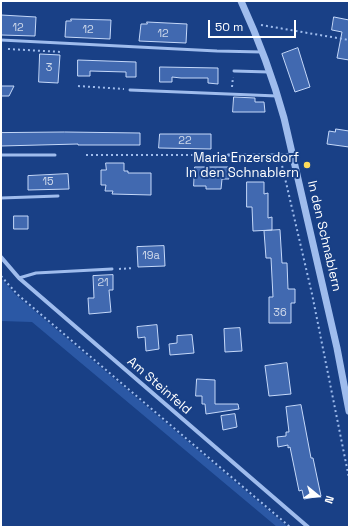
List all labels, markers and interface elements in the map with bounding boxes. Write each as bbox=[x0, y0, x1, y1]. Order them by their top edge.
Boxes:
scale bar bbox=[210, 12, 298, 38]
text: 50 m bbox=[215, 19, 243, 35]
house number: 12 bbox=[12, 21, 24, 35]
house number: 12 bbox=[82, 23, 94, 37]
house number: 12 bbox=[157, 27, 169, 41]
house number: 3 bbox=[46, 61, 52, 75]
house number: 22 bbox=[178, 134, 192, 148]
place label: Maria Enzersdorf In den Schnablern bbox=[186, 150, 299, 181]
marker: Maria Enzersdorf In den Schnablern bbox=[302, 160, 312, 170]
house number: 15 bbox=[42, 175, 54, 189]
street label: In den Schnablern bbox=[304, 179, 344, 293]
house number: 19a bbox=[142, 249, 160, 263]
house number: 21 bbox=[97, 276, 109, 290]
house number: 36 bbox=[273, 306, 287, 320]
street label: Am Steinfeld bbox=[124, 354, 194, 418]
north arrow bbox=[298, 476, 338, 516]
text: N bbox=[322, 494, 337, 505]

